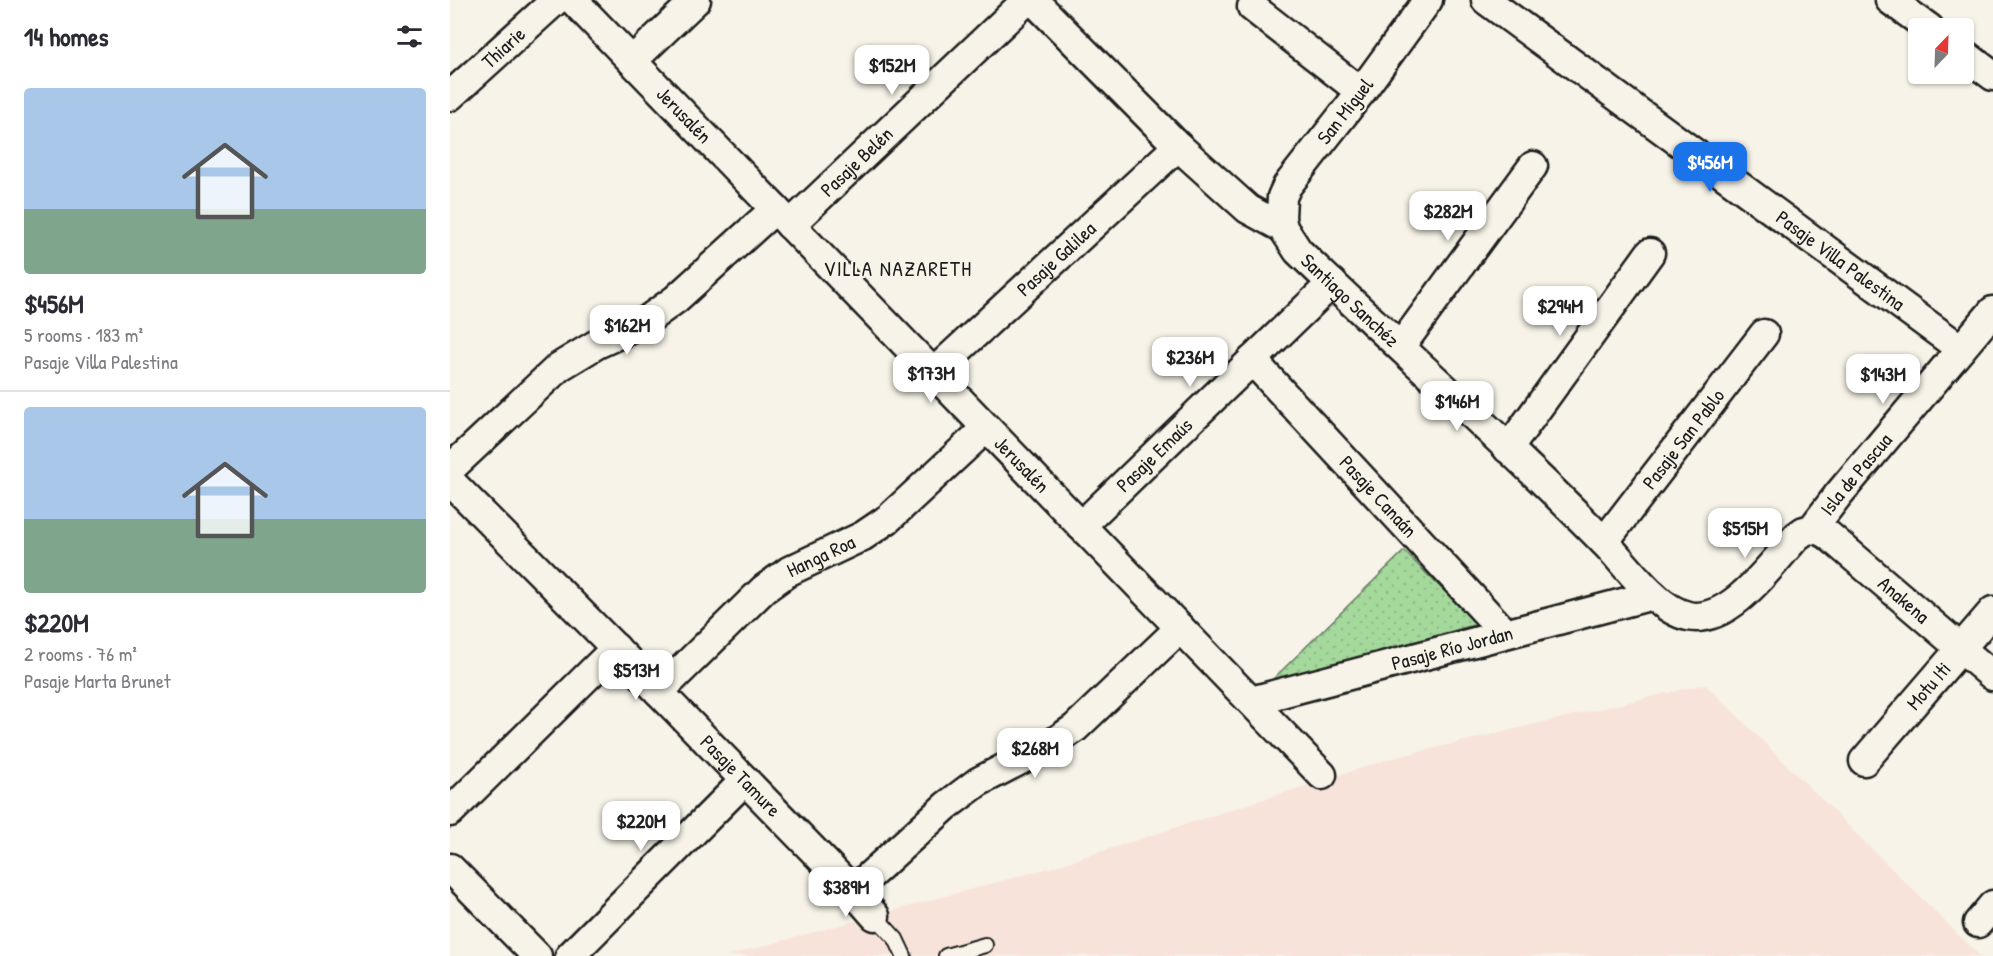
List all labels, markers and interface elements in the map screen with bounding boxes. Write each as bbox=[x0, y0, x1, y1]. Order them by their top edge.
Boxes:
north arrow bbox=[1908, 18, 1974, 84]
map controls bbox=[1908, 18, 1974, 84]
text: 14 homes bbox=[24, 19, 109, 54]
icon: filters bbox=[393, 20, 426, 53]
street label: Thiarie bbox=[475, 20, 531, 74]
pin: $152M bbox=[850, 45, 934, 96]
text: $152M bbox=[868, 51, 916, 78]
street label: San Miguel bbox=[1310, 71, 1379, 149]
street label: Jerusalén bbox=[651, 81, 718, 149]
street label: Pasaje Belén bbox=[814, 120, 899, 202]
icon: home bbox=[171, 127, 279, 235]
pin: $456M bbox=[1668, 142, 1752, 193]
text: $456M bbox=[1687, 148, 1733, 175]
pin: $282M bbox=[1406, 191, 1490, 242]
text: $282M bbox=[1423, 197, 1473, 224]
street label: Pasaje Villa Palestina bbox=[1771, 204, 1911, 317]
street label: Pasaje Galilea bbox=[1011, 215, 1101, 302]
street label: Santiago Sanchéz bbox=[1295, 247, 1406, 353]
district label: VILLA NAZARETH bbox=[823, 254, 973, 283]
text: $456M bbox=[24, 286, 84, 321]
pin: $294M bbox=[1518, 286, 1602, 337]
text: $294M bbox=[1537, 292, 1583, 319]
pin: $162M bbox=[585, 305, 669, 356]
text: $162M bbox=[604, 311, 650, 338]
text: 5 rooms · 183 m² bbox=[24, 321, 143, 348]
pin: $236M bbox=[1148, 337, 1232, 388]
text: $236M bbox=[1166, 343, 1214, 370]
text: Pasaje Villa Palestina bbox=[24, 348, 178, 375]
pin: $173M bbox=[889, 353, 973, 404]
pin: $143M bbox=[1841, 354, 1925, 405]
text: $173M bbox=[907, 359, 955, 386]
text: $143M bbox=[1860, 360, 1906, 387]
pin: $146M bbox=[1415, 381, 1499, 432]
street label: Pasaje San Pablo bbox=[1636, 383, 1730, 494]
text: $146M bbox=[1435, 387, 1479, 414]
street label: Pasaje Emaús bbox=[1110, 411, 1198, 498]
street label: Isla de Pascua bbox=[1813, 427, 1898, 521]
street label: Jerusalén bbox=[989, 430, 1056, 498]
icon: home bbox=[171, 446, 279, 554]
street label: Pasaje Canaán bbox=[1334, 449, 1424, 543]
pin: $515M bbox=[1703, 508, 1787, 559]
text: $515M bbox=[1722, 514, 1768, 541]
street label: Hanga Roa bbox=[782, 528, 859, 583]
street label: Anakena bbox=[1873, 570, 1936, 629]
text: $220M bbox=[24, 605, 89, 640]
street label: Pasaje Río Jordan bbox=[1388, 619, 1516, 676]
text: 2 rooms · 76 m² bbox=[24, 640, 137, 667]
pin: $513M bbox=[594, 650, 678, 701]
text: $513M bbox=[613, 656, 659, 683]
street label: Motu Iti bbox=[1900, 656, 1957, 715]
text: Pasaje Marta Brunet bbox=[24, 667, 171, 694]
street label: Pasaje Tamure bbox=[695, 728, 787, 822]
pin: $268M bbox=[993, 728, 1077, 779]
text: $268M bbox=[1011, 734, 1059, 761]
pin: $220M bbox=[599, 801, 683, 852]
text: $220M bbox=[616, 807, 666, 834]
pin: $389M bbox=[804, 867, 888, 918]
text: $389M bbox=[823, 873, 870, 900]

